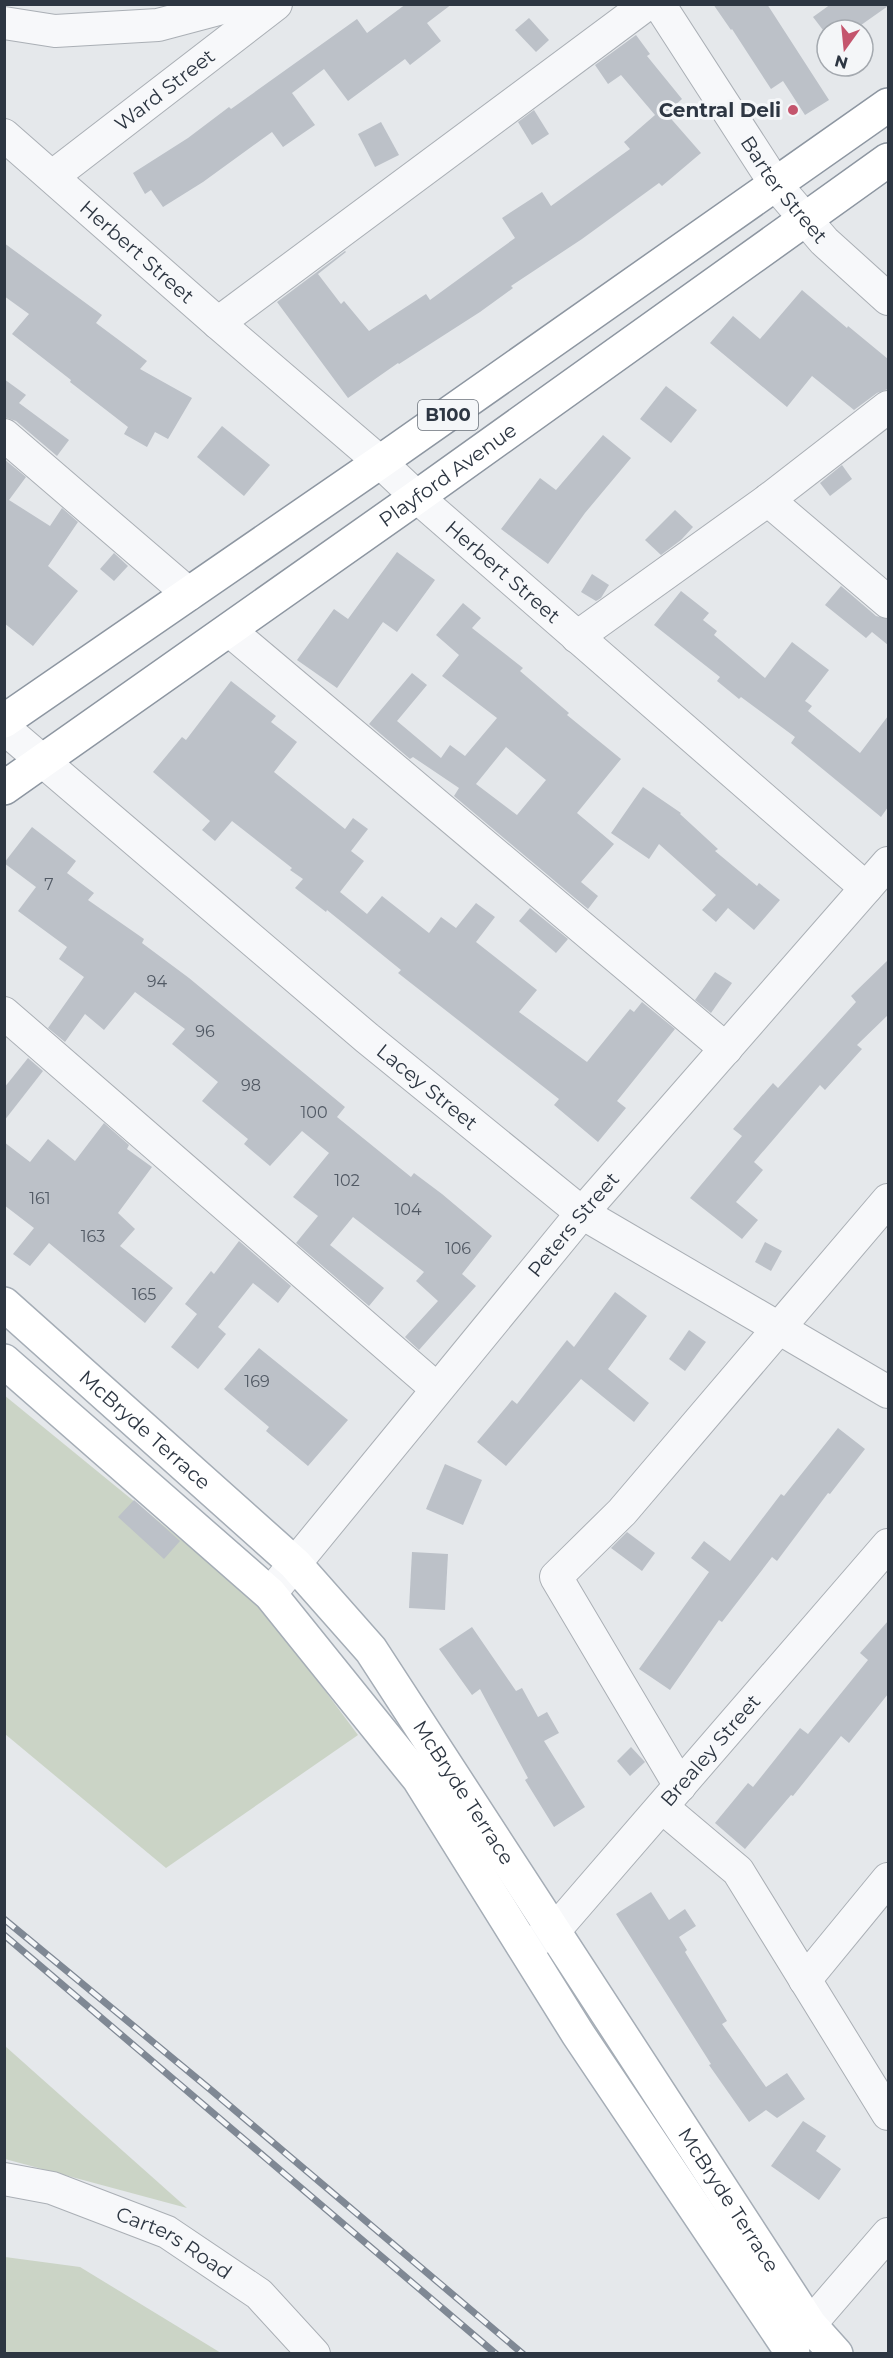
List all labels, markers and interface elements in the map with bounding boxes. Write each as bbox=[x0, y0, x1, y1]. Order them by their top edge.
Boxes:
north arrow bbox=[815, 18, 875, 78]
street label: Ward Street bbox=[110, 44, 219, 136]
text: N bbox=[833, 51, 850, 73]
place label: Central Deli bbox=[659, 98, 781, 122]
marker: Central Deli bbox=[786, 103, 800, 117]
street label: Barter Street bbox=[736, 131, 833, 248]
street label: Herbert Street bbox=[75, 195, 199, 308]
road number: B100 bbox=[418, 400, 478, 430]
street label: Playford Avenue bbox=[374, 418, 521, 532]
street label: Herbert Street bbox=[441, 515, 565, 628]
house number: 7 bbox=[44, 875, 54, 894]
house number: 94 bbox=[147, 972, 168, 991]
house number: 96 bbox=[195, 1022, 215, 1041]
street label: Lacey Street bbox=[372, 1039, 483, 1135]
house number: 98 bbox=[241, 1076, 261, 1095]
house number: 100 bbox=[301, 1103, 327, 1122]
street label: Peters Street bbox=[523, 1167, 624, 1282]
house number: 102 bbox=[334, 1171, 360, 1190]
house number: 161 bbox=[29, 1189, 51, 1208]
house number: 104 bbox=[395, 1200, 422, 1219]
house number: 163 bbox=[81, 1227, 105, 1246]
house number: 106 bbox=[445, 1239, 471, 1258]
house number: 165 bbox=[132, 1285, 156, 1304]
street label: McBryde Terrace bbox=[75, 1365, 215, 1495]
house number: 169 bbox=[244, 1372, 270, 1391]
street label: Brealey Street bbox=[655, 1689, 765, 1811]
street label: McBryde Terrace bbox=[408, 1716, 519, 1869]
street label: McBryde Terrace bbox=[673, 2123, 784, 2277]
street label: Carters Road bbox=[113, 2202, 236, 2284]

